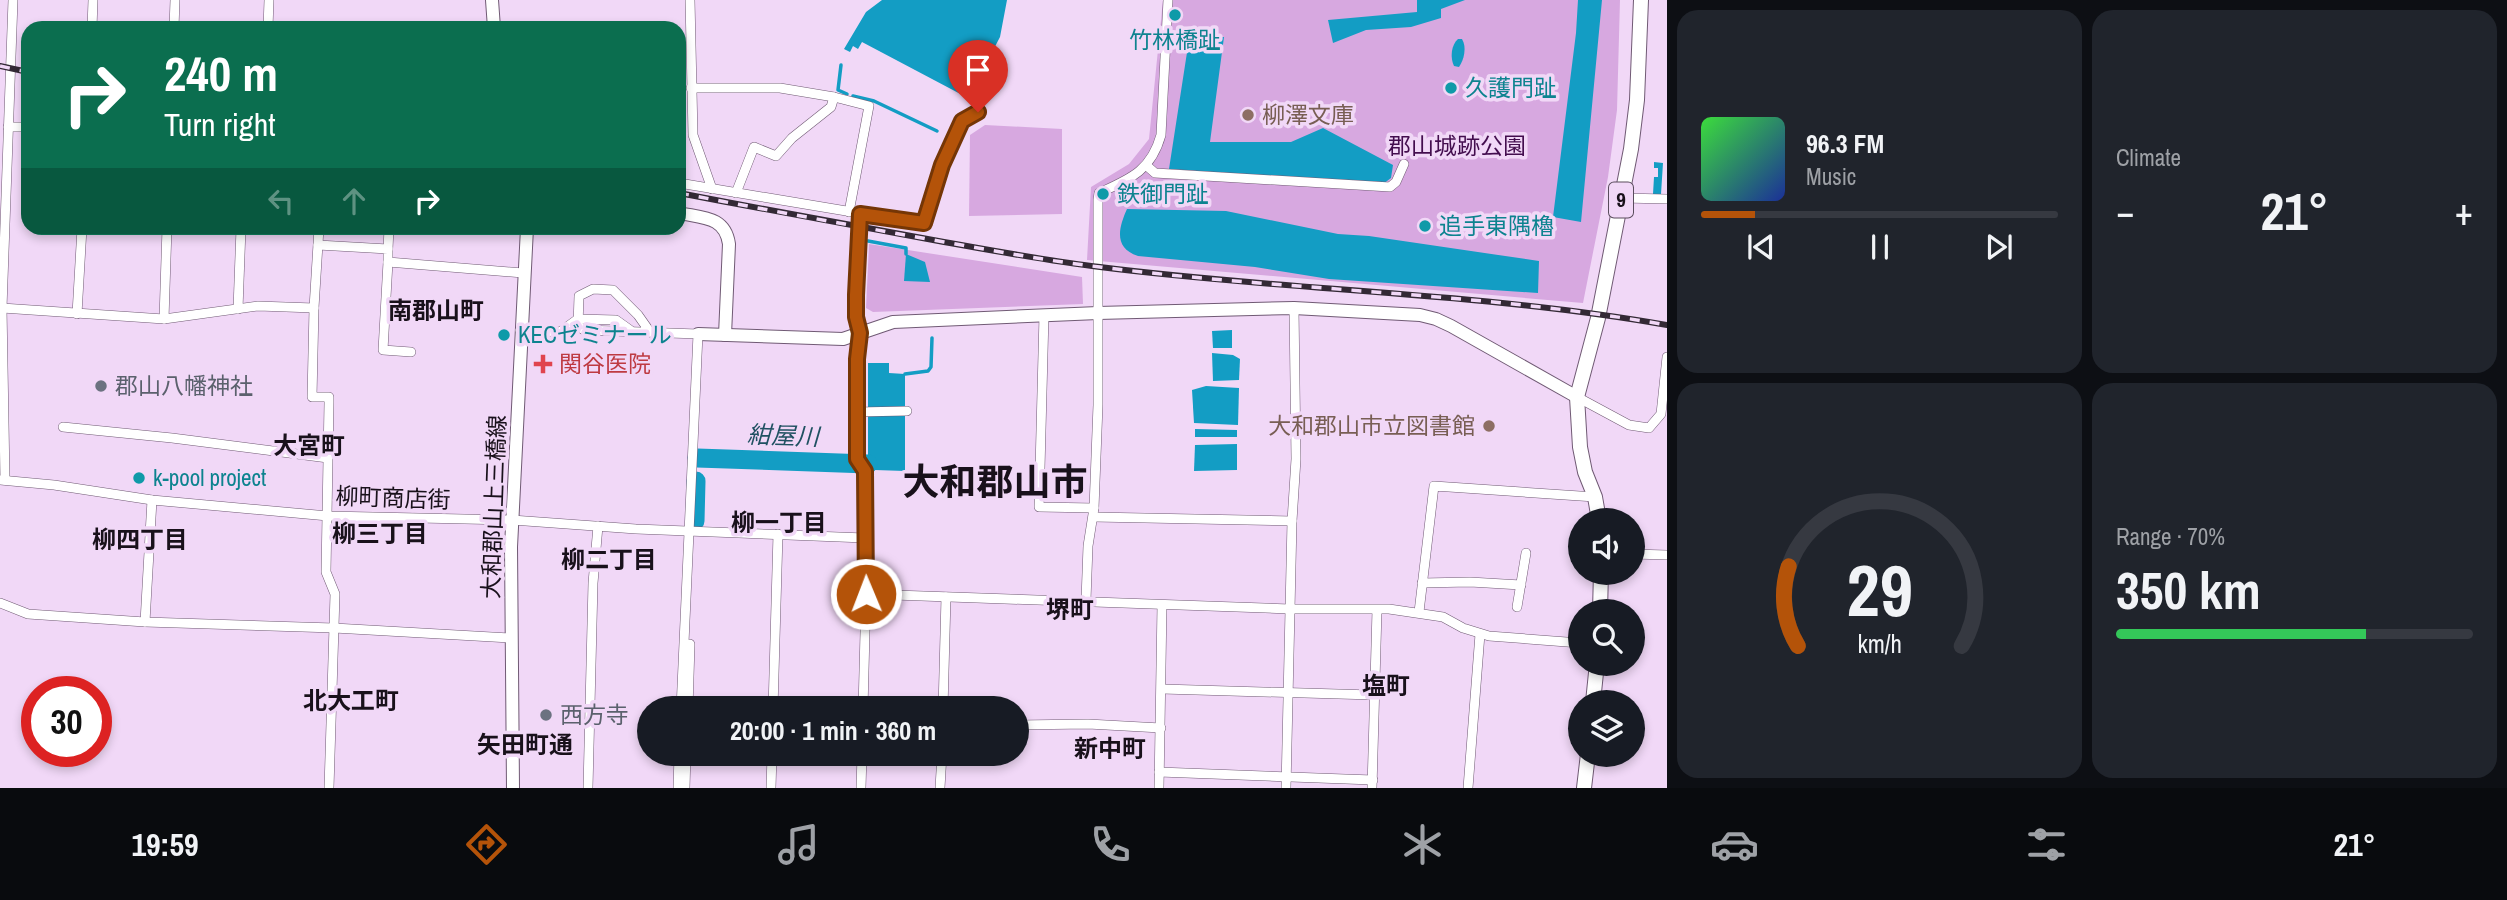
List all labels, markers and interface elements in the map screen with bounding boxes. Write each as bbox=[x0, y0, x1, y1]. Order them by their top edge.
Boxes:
marker: 竹林橋趾 bbox=[1167, 7, 1183, 23]
place label: 竹林橋趾 bbox=[1129, 24, 1221, 55]
text: 240 m bbox=[164, 40, 278, 106]
pin bbox=[948, 40, 1008, 112]
icon: right bbox=[49, 49, 140, 140]
icon: arrive bbox=[959, 51, 997, 89]
place label: 久護門趾 bbox=[1465, 72, 1557, 103]
marker: 久護門趾 bbox=[1443, 80, 1459, 96]
place label: 柳澤文庫 bbox=[1262, 99, 1354, 130]
text: Turn right bbox=[164, 103, 276, 146]
marker: 柳澤文庫 bbox=[1240, 107, 1256, 123]
text: 96.3 FM bbox=[1806, 126, 1884, 161]
park label: 郡山城跡公園 bbox=[1388, 130, 1526, 161]
text: Climate bbox=[2116, 142, 2181, 173]
text: Music bbox=[1806, 161, 1856, 192]
text: 21° bbox=[2260, 176, 2329, 246]
place label: 鉄御門趾 bbox=[1117, 178, 1209, 209]
icon: left bbox=[262, 182, 300, 220]
icon: ahead bbox=[335, 182, 373, 220]
icon: right bbox=[408, 182, 446, 220]
road number: 9 bbox=[1609, 182, 1633, 218]
marker: 鉄御門趾 bbox=[1095, 186, 1111, 202]
text: − bbox=[2116, 186, 2134, 237]
text: + bbox=[2455, 186, 2473, 237]
place label: 追手東隅櫓 bbox=[1439, 210, 1554, 241]
marker: 追手東隅櫓 bbox=[1417, 218, 1433, 234]
icon: previous bbox=[1742, 228, 1780, 266]
icon: pause bbox=[1861, 228, 1899, 266]
icon: next bbox=[1980, 228, 2018, 266]
district label: 南郡山町 bbox=[388, 294, 484, 326]
place label: KECゼミナール bbox=[518, 319, 672, 350]
marker: KECゼミナール bbox=[496, 327, 512, 343]
place label: 関谷医院 bbox=[559, 348, 651, 379]
marker: 関谷医院 bbox=[533, 354, 553, 374]
place label: 郡山八幡神社 bbox=[115, 370, 253, 401]
marker: 郡山八幡神社 bbox=[93, 378, 109, 394]
place label: 大和郡山市立図書館 bbox=[1268, 410, 1475, 441]
street label: 大和郡山上三橋線 bbox=[475, 414, 512, 599]
water label: 紺屋川 bbox=[746, 418, 823, 452]
marker: 大和郡山市立図書館 bbox=[1481, 418, 1497, 434]
district label: 大宮町 bbox=[273, 429, 345, 461]
district label: 大和郡山市 bbox=[903, 457, 1088, 507]
place label: k-pool project bbox=[153, 462, 266, 493]
marker: k-pool project bbox=[131, 470, 147, 486]
street label: 柳町商店街 bbox=[335, 480, 451, 515]
district label: 柳一丁目 bbox=[731, 506, 827, 538]
map controls bbox=[1568, 508, 1645, 767]
button: sound bbox=[1568, 508, 1645, 585]
district label: 柳三丁目 bbox=[332, 517, 428, 549]
text: Range · 70% bbox=[2116, 521, 2225, 552]
district label: 柳四丁目 bbox=[92, 523, 188, 555]
text: 29 bbox=[1846, 542, 1913, 640]
district label: 柳二丁目 bbox=[561, 543, 657, 575]
text: 350 km bbox=[2116, 555, 2261, 625]
position arrow bbox=[829, 557, 903, 631]
district label: 堺町 bbox=[1046, 593, 1094, 625]
button: search bbox=[1568, 599, 1645, 676]
text: km/h bbox=[1857, 627, 1902, 661]
district label: 塩町 bbox=[1362, 669, 1410, 701]
speed limit sign: 30 bbox=[21, 676, 112, 767]
district label: 北大工町 bbox=[303, 684, 399, 716]
button: layers bbox=[1568, 690, 1645, 767]
place label: 西方寺 bbox=[560, 699, 629, 730]
marker: 西方寺 bbox=[538, 707, 554, 723]
text: 20:00 · 1 min · 360 m bbox=[730, 713, 936, 748]
district label: 矢田町通 bbox=[477, 728, 573, 760]
district label: 新中町 bbox=[1074, 732, 1146, 764]
icon: directions bbox=[462, 820, 511, 869]
icon: music bbox=[774, 820, 823, 869]
icon: phone bbox=[1086, 820, 1135, 869]
icon: climate bbox=[1398, 820, 1447, 869]
icon: car bbox=[1710, 820, 1759, 869]
icon: filters bbox=[2022, 820, 2071, 869]
text: 19:59 bbox=[131, 823, 199, 866]
text: 21° bbox=[2333, 823, 2375, 866]

